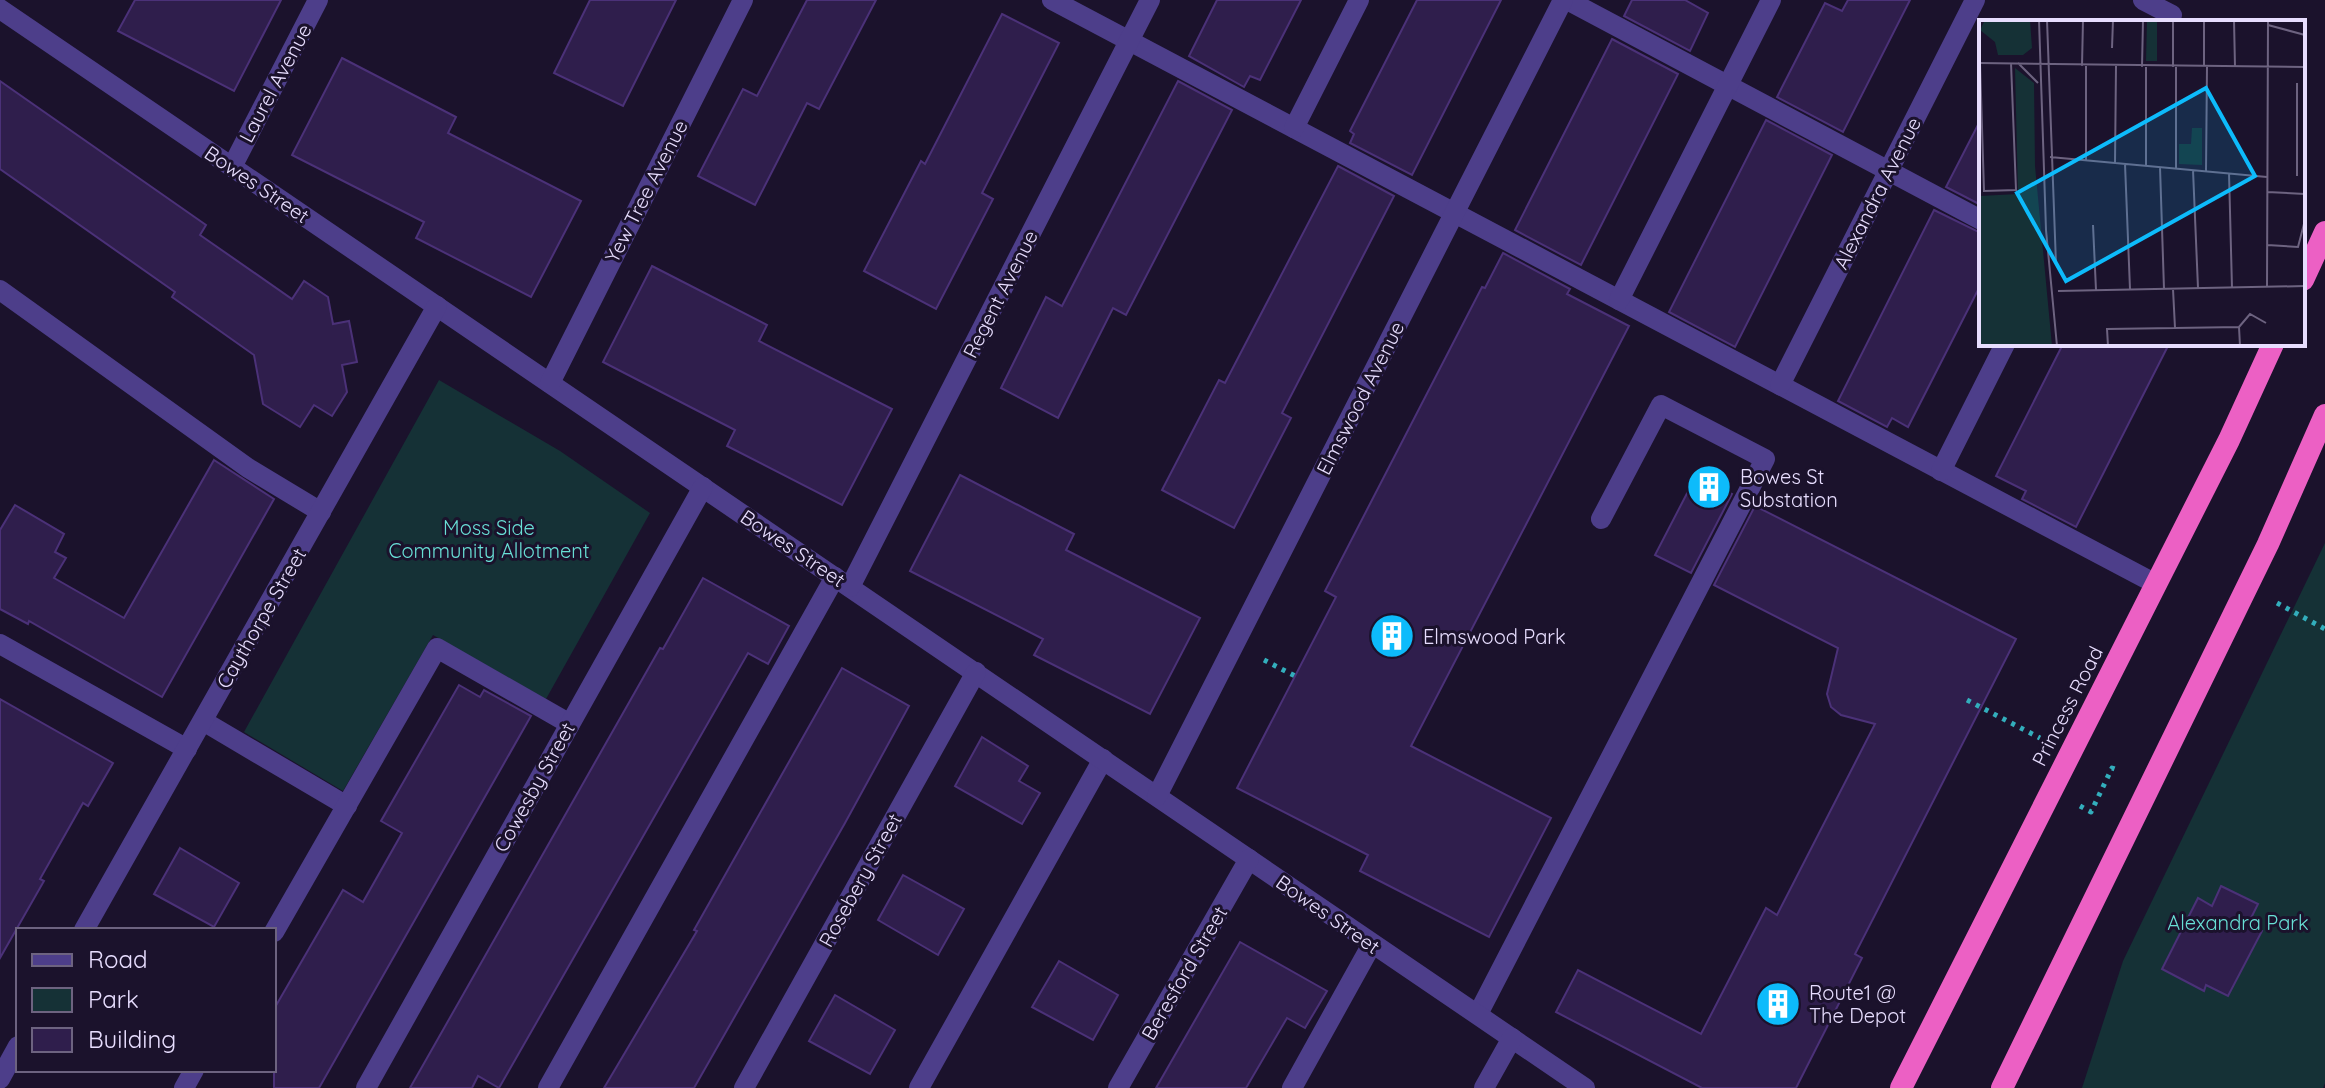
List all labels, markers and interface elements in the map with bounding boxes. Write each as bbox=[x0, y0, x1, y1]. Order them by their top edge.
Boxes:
street label: Laurel Avenue bbox=[233, 19, 317, 147]
inset map bbox=[1979, 20, 2305, 346]
street label: Alexandra Avenue bbox=[1828, 113, 1926, 273]
street label: Yew Tree Avenue bbox=[599, 115, 693, 267]
street label: Bowes Street bbox=[200, 140, 314, 228]
street label: Regent Avenue bbox=[957, 226, 1043, 362]
street label: Elmswood Avenue bbox=[1311, 317, 1409, 479]
building icon: Bowes St Substation bbox=[1685, 463, 1733, 511]
place label: Bowes St Substation bbox=[1740, 464, 1838, 512]
street label: Bowes Street bbox=[736, 504, 850, 592]
park label: Moss Side Community Allotment bbox=[388, 515, 590, 563]
street label: Caythorpe Street bbox=[211, 543, 311, 693]
building icon: Elmswood Park bbox=[1368, 612, 1416, 660]
place label: Elmswood Park bbox=[1423, 624, 1566, 649]
street label: Princess Road bbox=[2026, 642, 2108, 770]
street label: Cowesby Street bbox=[488, 718, 580, 856]
street label: Rosebery Street bbox=[813, 809, 907, 951]
street label: Bowes Street bbox=[1271, 869, 1385, 959]
street label: Beresford Street bbox=[1136, 901, 1232, 1044]
park label: Alexandra Park bbox=[2167, 910, 2309, 935]
legend bbox=[16, 928, 276, 1072]
text: Road bbox=[88, 944, 148, 974]
building icon: Route1 @ The Depot bbox=[1754, 980, 1802, 1028]
place label: Route1 @ The Depot bbox=[1809, 980, 1906, 1028]
text: Park bbox=[88, 984, 139, 1014]
text: Building bbox=[88, 1024, 176, 1054]

